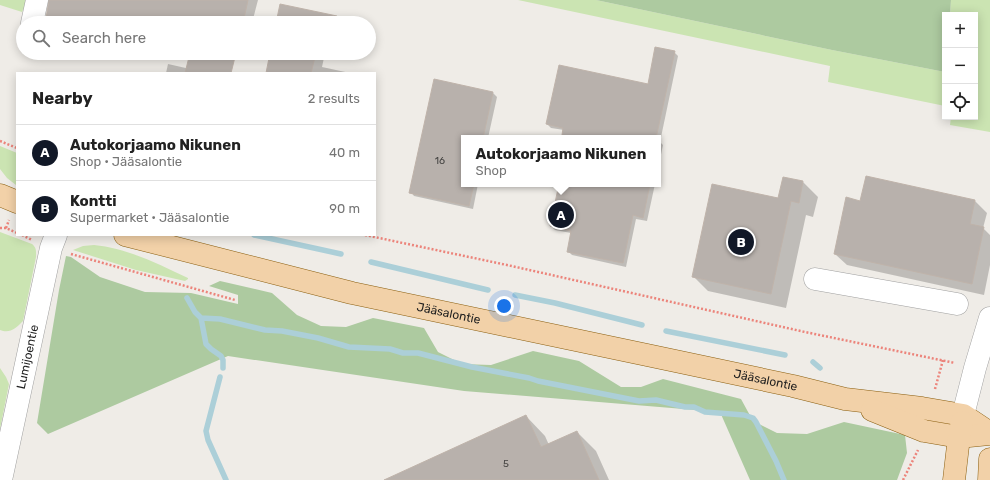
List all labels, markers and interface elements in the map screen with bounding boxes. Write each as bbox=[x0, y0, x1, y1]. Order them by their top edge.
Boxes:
map controls bbox=[942, 12, 978, 120]
button: + bbox=[942, 12, 978, 48]
search box bbox=[16, 16, 376, 60]
icon: search bbox=[30, 27, 52, 49]
text: Search here bbox=[62, 29, 146, 47]
button: − bbox=[942, 48, 978, 84]
button: locate bbox=[942, 84, 978, 120]
text: Nearby bbox=[32, 88, 93, 108]
text: 2 results bbox=[308, 91, 360, 106]
popup bbox=[461, 135, 661, 187]
text: Autokorjaamo Nikunen bbox=[70, 136, 241, 154]
text: A bbox=[40, 145, 50, 160]
text: 40 m bbox=[329, 145, 360, 160]
text: Autokorjaamo Nikunen bbox=[476, 145, 646, 163]
text: Shop · Jääsalontie bbox=[70, 154, 182, 169]
house number: 16 bbox=[435, 155, 445, 167]
text: Shop bbox=[476, 163, 507, 178]
text: Kontti bbox=[70, 192, 117, 210]
pin: A bbox=[548, 200, 574, 230]
text: B bbox=[40, 201, 50, 216]
text: 90 m bbox=[329, 201, 360, 216]
text: Supermarket · Jääsalontie bbox=[70, 210, 229, 225]
pin: B bbox=[728, 227, 754, 257]
your location bbox=[494, 296, 514, 316]
street label: Jääsalontie bbox=[415, 300, 482, 327]
street label: Lumijoentie bbox=[14, 323, 41, 390]
street label: Jääsalontie bbox=[732, 367, 799, 394]
house number: 5 bbox=[503, 458, 509, 470]

